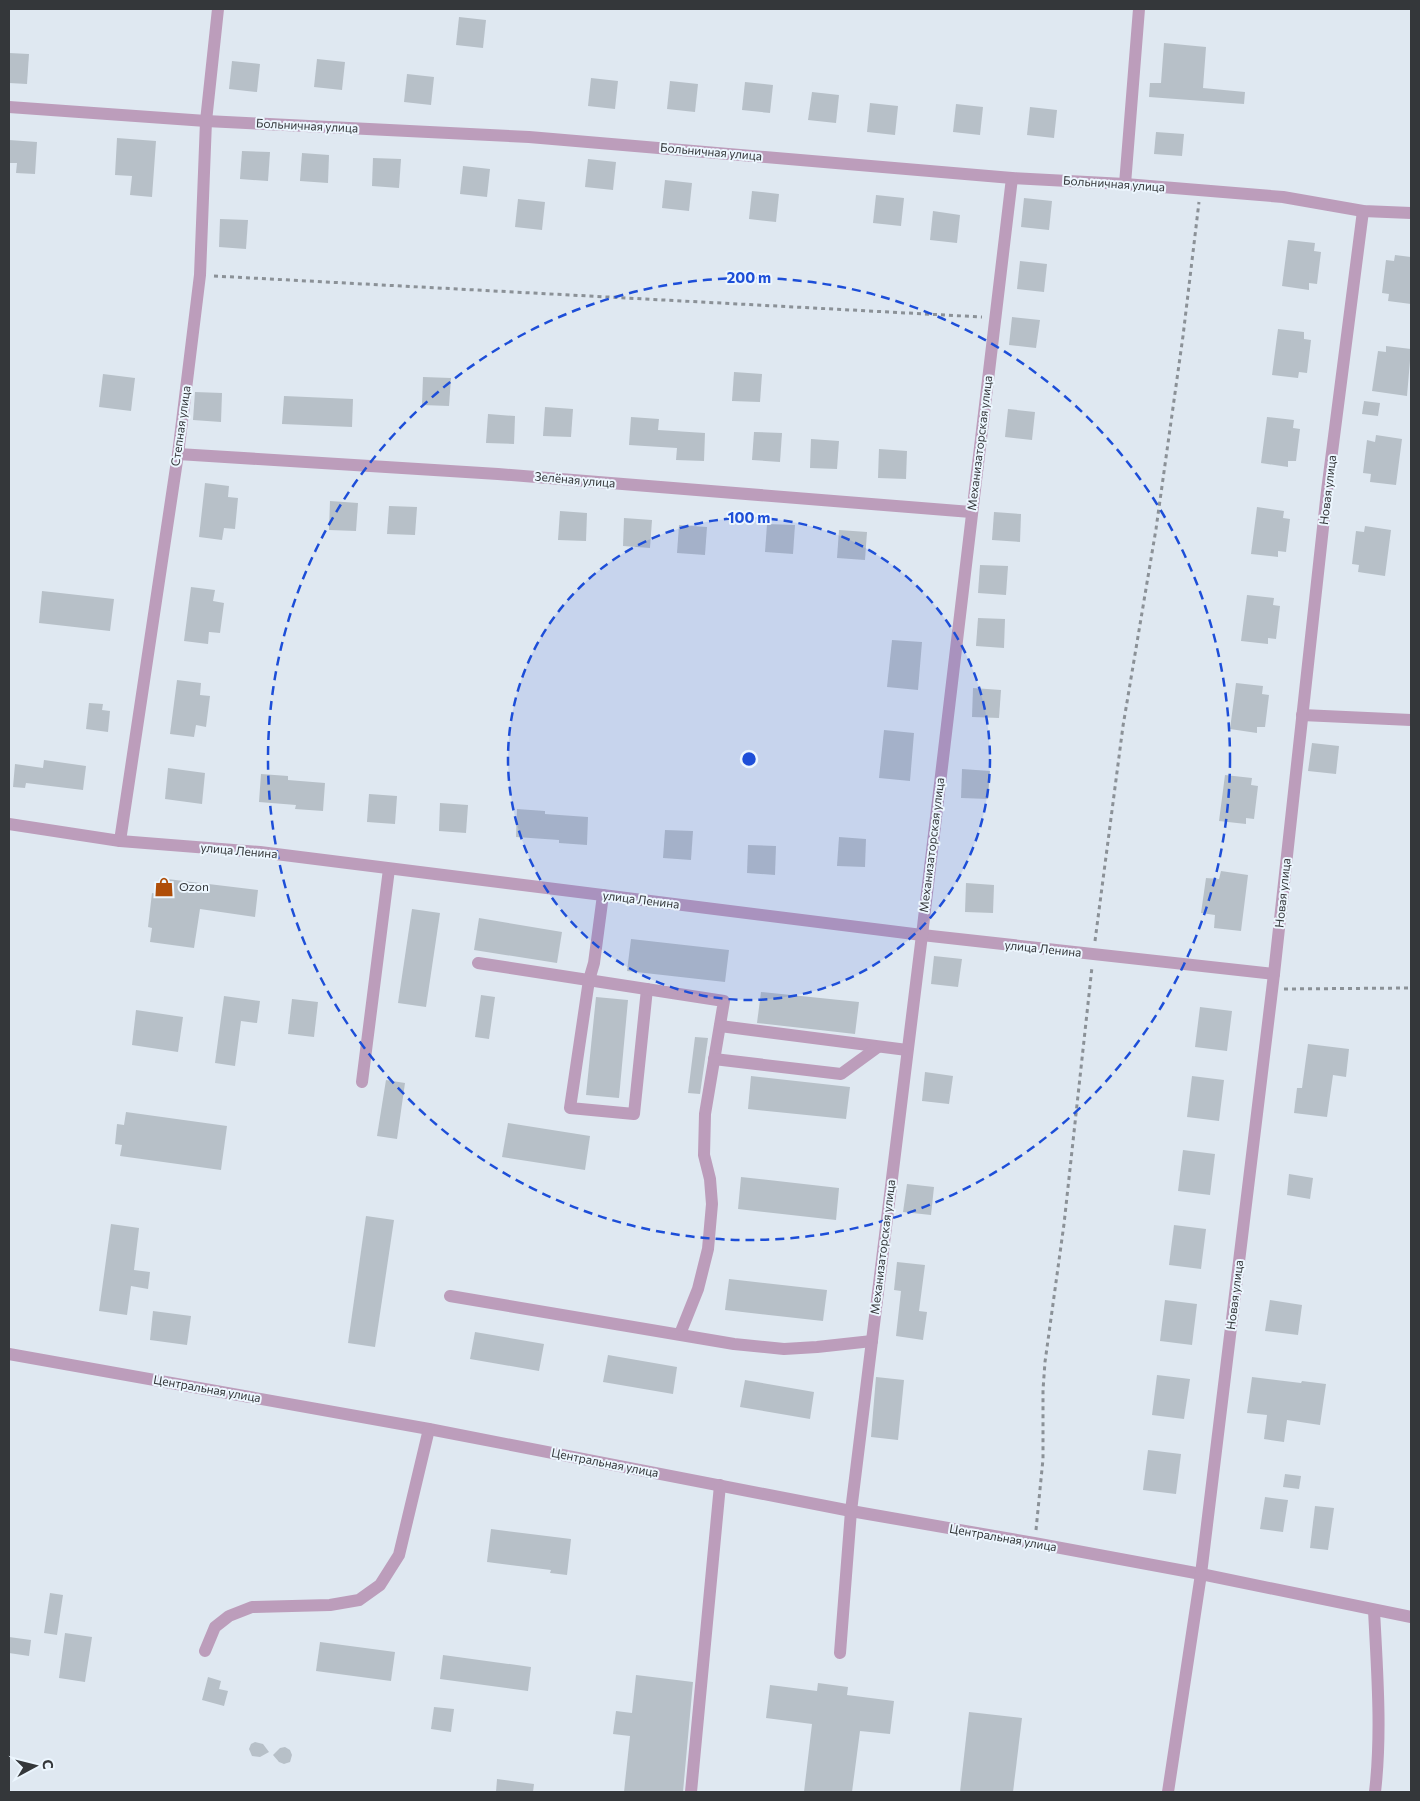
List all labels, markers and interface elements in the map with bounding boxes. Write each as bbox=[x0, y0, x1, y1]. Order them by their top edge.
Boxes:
street label: Больничная улица bbox=[256, 115, 358, 135]
street label: Больничная улица bbox=[660, 140, 763, 162]
street label: Больничная улица bbox=[1063, 172, 1166, 194]
text: 200 m bbox=[727, 268, 771, 286]
street label: Механизаторская улица bbox=[964, 375, 994, 511]
street label: Степная улица bbox=[167, 385, 193, 467]
street label: Новая улица bbox=[1316, 454, 1338, 526]
street label: Зелёная улица bbox=[534, 469, 616, 490]
text: 100 m bbox=[728, 508, 770, 526]
centre of rings bbox=[740, 750, 758, 768]
street label: Механизаторская улица bbox=[916, 777, 946, 913]
street label: улица Ленина bbox=[200, 840, 278, 860]
street label: Новая улица bbox=[1271, 857, 1293, 929]
shop icon: Ozon bbox=[153, 876, 175, 898]
place label: Ozon bbox=[179, 879, 209, 893]
street label: улица Ленина bbox=[602, 887, 680, 911]
street label: улица Ленина bbox=[1004, 937, 1082, 959]
street label: Механизаторская улица bbox=[867, 1179, 897, 1315]
street label: Новая улица bbox=[1223, 1259, 1245, 1331]
street label: Центральная улица bbox=[152, 1372, 262, 1404]
street label: Центральная улица bbox=[550, 1445, 660, 1479]
street label: Центральная улица bbox=[948, 1521, 1058, 1553]
north arrow bbox=[10, 1741, 60, 1791]
text: С bbox=[39, 1759, 57, 1770]

